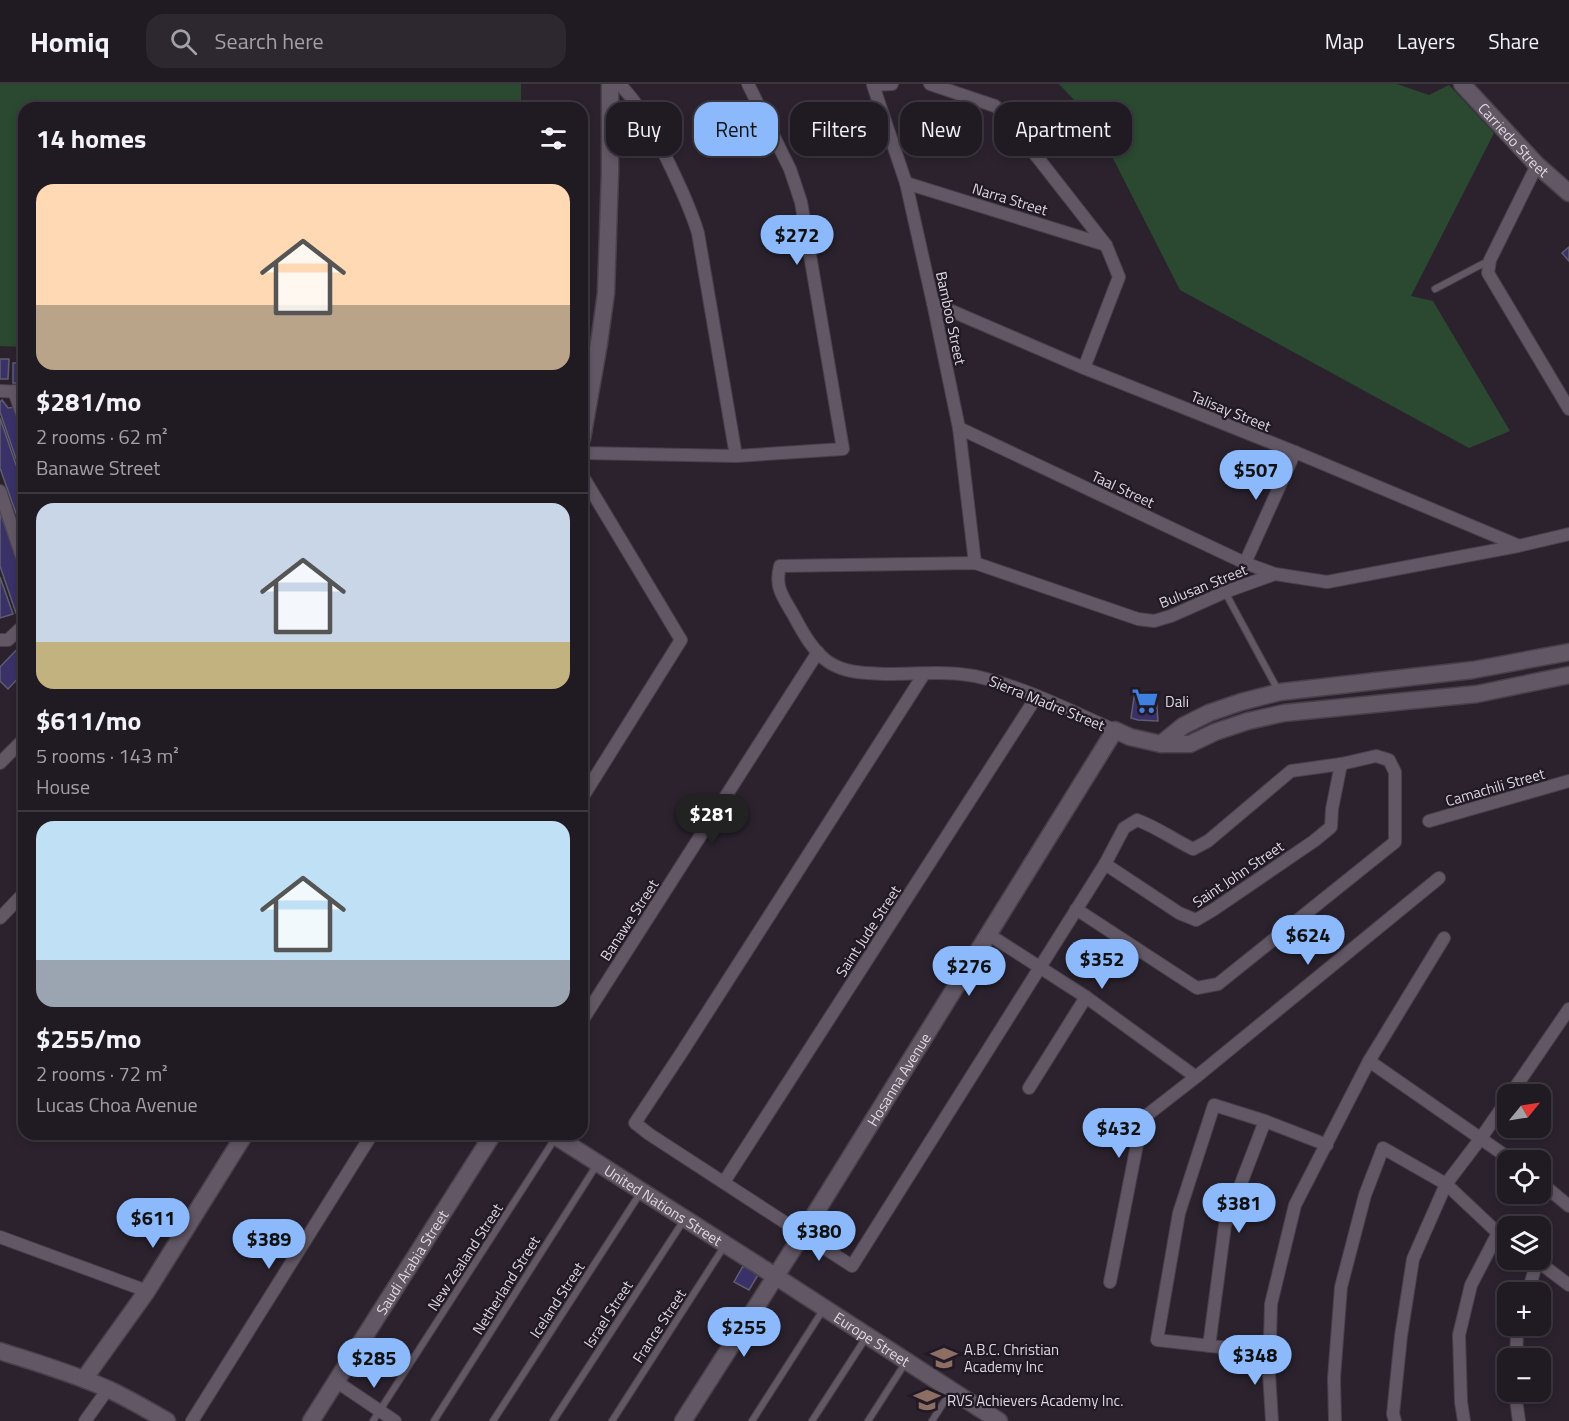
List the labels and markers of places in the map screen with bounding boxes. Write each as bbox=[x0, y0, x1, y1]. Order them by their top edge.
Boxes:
pin: $272 bbox=[761, 215, 833, 266]
pin: $507 bbox=[1220, 450, 1292, 501]
supermarket icon: Dali bbox=[1130, 686, 1160, 716]
place label: Dali bbox=[1165, 690, 1189, 713]
pin: $281 bbox=[676, 794, 748, 845]
pin: $624 bbox=[1272, 915, 1344, 966]
pin: $352 bbox=[1066, 939, 1138, 990]
pin: $276 bbox=[933, 946, 1005, 997]
pin: $432 bbox=[1083, 1108, 1155, 1159]
pin: $381 bbox=[1203, 1183, 1275, 1234]
pin: $611 bbox=[117, 1198, 189, 1249]
pin: $380 bbox=[783, 1211, 855, 1262]
pin: $389 bbox=[233, 1219, 305, 1270]
pin: $255 bbox=[708, 1307, 780, 1358]
pin: $348 bbox=[1219, 1335, 1291, 1386]
pin: $285 bbox=[338, 1338, 410, 1389]
place label: A.B.C. Christian Academy Inc bbox=[964, 1338, 1059, 1378]
school or university icon: A.B.C. Christian Academy Inc bbox=[929, 1343, 959, 1373]
school or university icon: RVS Achievers Academy Inc. bbox=[912, 1385, 942, 1415]
place label: RVS Achievers Academy Inc. bbox=[947, 1389, 1123, 1412]

